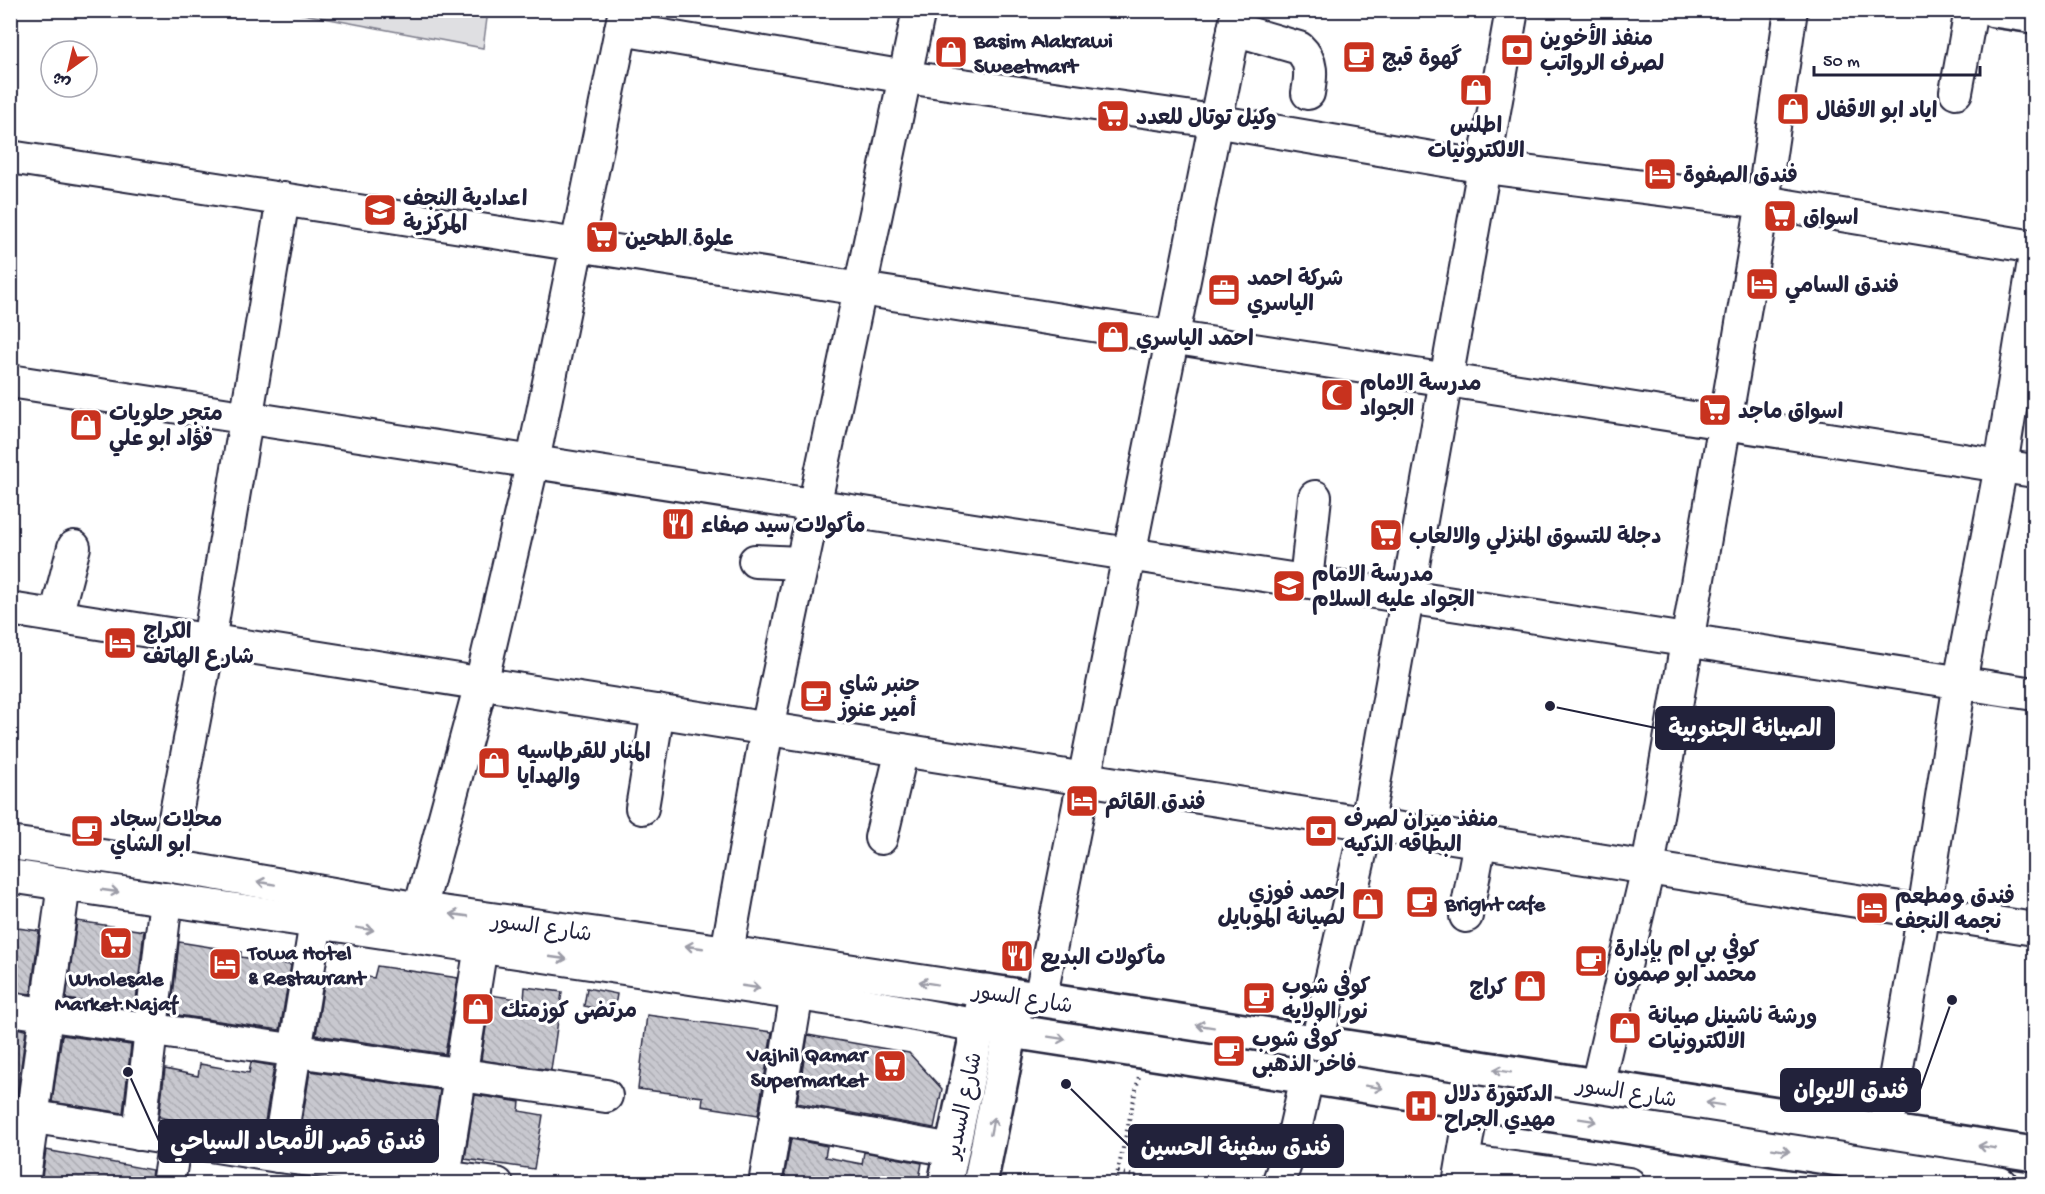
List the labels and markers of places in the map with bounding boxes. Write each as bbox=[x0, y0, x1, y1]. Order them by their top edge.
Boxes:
place label: منفذ الأخوين لصرف الرواتب bbox=[1540, 23, 1664, 79]
place label: Basim Alakrawi Sweetmart bbox=[973, 30, 1113, 81]
bank icon: منفذ الأخوين لصرف الرواتب bbox=[1499, 32, 1535, 68]
shop icon: Basim Alakrawi Sweetmart bbox=[933, 34, 969, 70]
cafe icon: گهوة قبچ bbox=[1341, 39, 1377, 75]
place label: گهوة قبچ bbox=[1382, 44, 1462, 74]
shop icon: اطلس الالكترونيات bbox=[1458, 72, 1494, 108]
shop icon: اياد ابو الاقفال bbox=[1775, 91, 1811, 127]
supermarket icon: وكيل توتال للعدد bbox=[1095, 98, 1131, 134]
place label: اياد ابو الاقفال bbox=[1816, 98, 1937, 126]
place label: وكيل توتال للعدد bbox=[1136, 107, 1277, 133]
place label: اطلس الالكترونيات bbox=[1427, 115, 1525, 166]
hotel icon: فندق الصفوة bbox=[1642, 156, 1678, 192]
place label: فندق الصفوة bbox=[1683, 163, 1798, 191]
place label: اعدادية النجف المركزية bbox=[403, 187, 527, 239]
school or university icon: اعدادية النجف المركزية bbox=[362, 192, 398, 228]
supermarket icon: اسواق bbox=[1762, 198, 1798, 234]
place label: اسواق bbox=[1803, 207, 1859, 233]
supermarket icon: علوة الطحين bbox=[584, 219, 620, 255]
place label: علوة الطحين bbox=[625, 228, 734, 254]
hotel icon: فندق السامي bbox=[1744, 266, 1780, 302]
place label: شركة احمد الياسري bbox=[1247, 267, 1343, 319]
office icon: شركة احمد الياسري bbox=[1206, 272, 1242, 308]
place label: فندق السامي bbox=[1785, 273, 1899, 304]
shop icon: احمد الياسري bbox=[1095, 319, 1131, 355]
place label: احمد الياسري bbox=[1136, 328, 1254, 354]
place label: مدرسة الامام الجواد bbox=[1360, 372, 1481, 424]
mosque icon: مدرسة الامام الجواد bbox=[1319, 377, 1355, 413]
supermarket icon: اسواق ماجد bbox=[1697, 392, 1733, 428]
place label: اسواق ماجد bbox=[1738, 401, 1843, 427]
place label: متجر حلويات فؤاد ابو علي bbox=[109, 403, 223, 457]
shop icon: متجر حلويات فؤاد ابو علي bbox=[68, 407, 104, 443]
restaurant icon: مأكولات سيد صفاء bbox=[660, 506, 696, 542]
place label: مأكولات سيد صفاء bbox=[701, 511, 866, 541]
supermarket icon: دجلة للتسوق المنزلي والالعاب bbox=[1368, 517, 1404, 553]
place label: دجلة للتسوق المنزلي والالعاب bbox=[1409, 525, 1661, 555]
place label: مدرسة الامام الجواد عليه السلام bbox=[1312, 563, 1475, 615]
school or university icon: مدرسة الامام الجواد عليه السلام bbox=[1271, 568, 1307, 604]
place label: الكراج شارع الهاتف bbox=[143, 621, 254, 672]
hotel icon: الكراج شارع الهاتف bbox=[102, 625, 138, 661]
place label: جنبر شاي أمير عنوز bbox=[837, 674, 920, 725]
cafe icon: جنبر شاي أمير عنوز bbox=[798, 678, 834, 714]
callout: الصيانة الجنوبية bbox=[1656, 707, 1834, 749]
place label: المنار للقرطاسيه والهدايا bbox=[517, 741, 651, 792]
shop icon: المنار للقرطاسيه والهدايا bbox=[476, 745, 512, 781]
hotel icon: فندق القائم bbox=[1064, 783, 1100, 819]
place label: فندق القائم bbox=[1105, 790, 1206, 818]
place label: منفذ ميران لصرف البطاقه الذكيه bbox=[1344, 807, 1498, 860]
place label: محلات سجاد ابو الشاي bbox=[110, 809, 222, 860]
cafe icon: محلات سجاد ابو الشاي bbox=[69, 813, 105, 849]
bank icon: منفذ ميران لصرف البطاقه الذكيه bbox=[1303, 813, 1339, 849]
place label: احمد فوزي لصيانة الموبايل bbox=[1218, 880, 1345, 933]
cafe icon: Bright cafe bbox=[1404, 884, 1440, 920]
place label: فندق ومطعم نجمه النجف bbox=[1895, 884, 2015, 937]
shop icon: احمد فوزي لصيانة الموبايل bbox=[1350, 886, 1386, 922]
hotel icon: فندق ومطعم نجمه النجف bbox=[1854, 890, 1890, 926]
place label: Bright cafe bbox=[1444, 893, 1546, 919]
supermarket icon: Wholesale Market Najaf bbox=[98, 925, 134, 961]
place label: كوفي بي ام بإدارة محمد ابو صمون bbox=[1614, 933, 1759, 990]
restaurant icon: مأكولات البديع bbox=[999, 938, 1035, 974]
place label: Towa Hotel & Restaurant bbox=[246, 942, 367, 993]
place label: مأكولات البديع bbox=[1040, 943, 1166, 973]
cafe icon: كوفي بي ام بإدارة محمد ابو صمون bbox=[1573, 943, 1609, 979]
hotel icon: Towa Hotel & Restaurant bbox=[207, 946, 243, 982]
place label: Wholesale Market Najaf bbox=[55, 968, 180, 1019]
shop icon: كراج bbox=[1512, 968, 1548, 1004]
place label: كوفي شوب نور الولايه bbox=[1282, 970, 1371, 1027]
place label: كراج bbox=[1469, 977, 1507, 1003]
cafe icon: كوفي شوب نور الولايه bbox=[1241, 980, 1277, 1016]
shop icon: مرتضى كوزمتك bbox=[460, 991, 496, 1027]
place label: مرتضى كوزمتك bbox=[501, 1000, 637, 1026]
place label: ورشة ناشينل صيانة الالكترونيات bbox=[1648, 1005, 1817, 1057]
shop icon: ورشة ناشينل صيانة الالكترونيات bbox=[1607, 1010, 1643, 1046]
place label: کوفی شوب فاخر الذهبی bbox=[1252, 1022, 1357, 1080]
cafe icon: کوفی شوب فاخر الذهبی bbox=[1211, 1033, 1247, 1069]
place label: Vajhil Qamar Supermarket bbox=[746, 1044, 869, 1095]
supermarket icon: Vajhil Qamar Supermarket bbox=[872, 1048, 908, 1084]
callout: فندق الايوان bbox=[1781, 1069, 1920, 1111]
place label: الدكتورة دلال مهدي الجراح bbox=[1444, 1084, 1556, 1135]
hospital icon: الدكتورة دلال مهدي الجراح bbox=[1403, 1088, 1439, 1124]
callout: فندق قصر الأمجاد السياحي bbox=[159, 1120, 438, 1162]
callout: فندق سفينة الحسين bbox=[1129, 1125, 1343, 1167]

